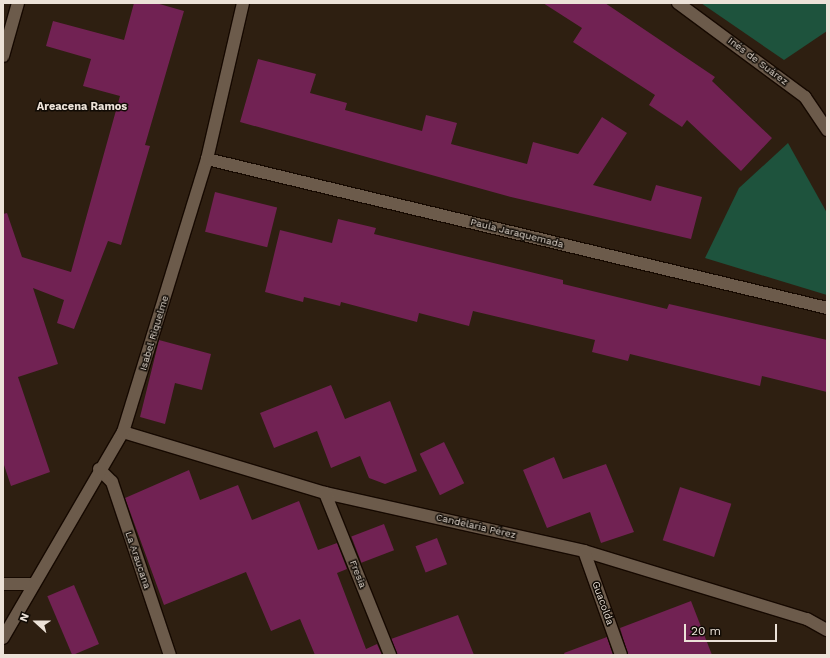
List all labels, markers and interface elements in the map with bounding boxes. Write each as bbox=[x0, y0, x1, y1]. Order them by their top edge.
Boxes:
street label: Inés de Suárez bbox=[726, 34, 790, 88]
district label: Areacena Ramos bbox=[37, 100, 127, 114]
street label: Paula Jaraquemada bbox=[469, 216, 565, 250]
street label: Isabel Riquelme bbox=[137, 294, 171, 372]
street label: Candelaria Pérez bbox=[435, 511, 517, 541]
street label: La Araucana bbox=[122, 529, 154, 591]
street label: Fresia bbox=[347, 558, 369, 590]
street label: Guacolda bbox=[590, 579, 616, 627]
north arrow bbox=[16, 602, 56, 642]
text: N bbox=[17, 611, 32, 624]
scale bar bbox=[686, 616, 779, 642]
text: 20 m bbox=[691, 624, 721, 638]

